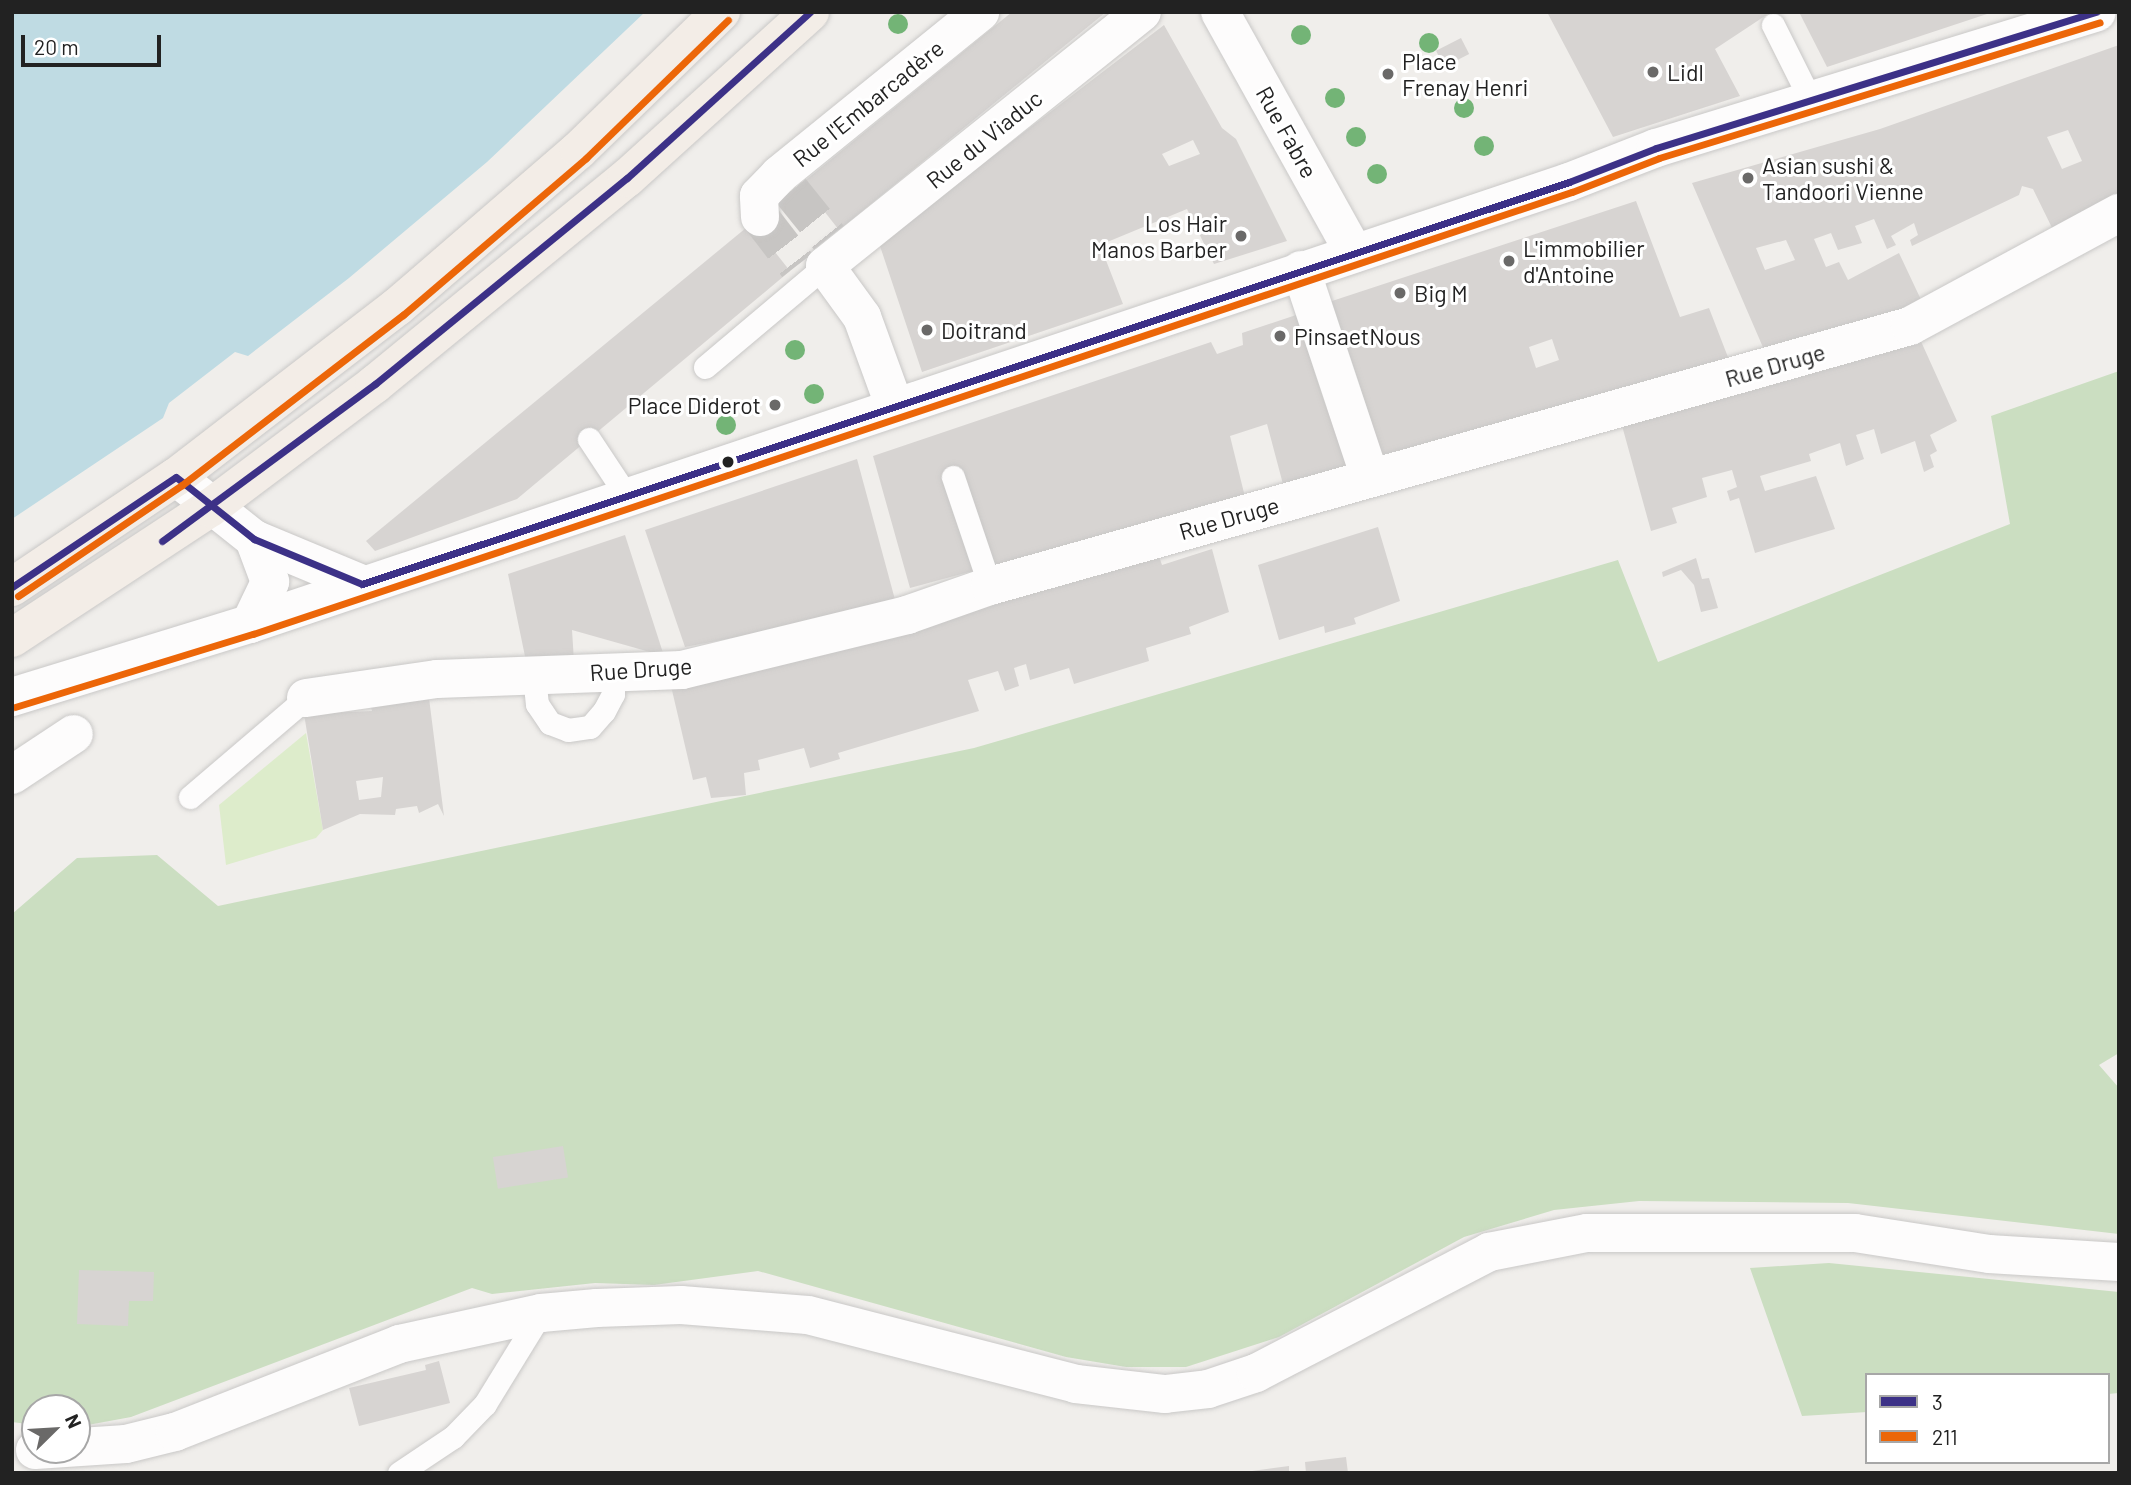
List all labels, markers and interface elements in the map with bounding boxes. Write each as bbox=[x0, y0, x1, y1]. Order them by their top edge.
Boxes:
scale bar bbox=[24, 21, 164, 65]
text: 20 m bbox=[34, 34, 79, 59]
street label: Rue l'Embarcadère bbox=[787, 34, 949, 172]
place label: Place Frenay Henri bbox=[1402, 47, 1528, 101]
place label: Lidl bbox=[1667, 58, 1704, 86]
marker: Lidl bbox=[1645, 64, 1661, 80]
marker: Place Frenay Henri bbox=[1380, 66, 1396, 82]
street label: Rue Fabre bbox=[1251, 81, 1323, 183]
street label: Rue du Viaduc bbox=[921, 84, 1047, 194]
place label: Asian sushi & Tandoori Vienne bbox=[1762, 151, 1924, 205]
marker: Asian sushi & Tandoori Vienne bbox=[1740, 170, 1756, 186]
place label: Los Hair Manos Barber bbox=[1091, 209, 1227, 263]
marker: Los Hair Manos Barber bbox=[1233, 228, 1249, 244]
place label: L'immobilier d'Antoine bbox=[1523, 234, 1645, 288]
marker: L'immobilier d'Antoine bbox=[1501, 253, 1517, 269]
place label: Big M bbox=[1414, 279, 1468, 307]
marker: Big M bbox=[1392, 285, 1408, 301]
place label: Doitrand bbox=[941, 316, 1027, 344]
marker: Doitrand bbox=[919, 322, 935, 338]
place label: PinsaetNous bbox=[1294, 322, 1421, 350]
marker: PinsaetNous bbox=[1272, 328, 1288, 344]
street label: Rue Druge bbox=[1722, 338, 1828, 392]
place label: Place Diderot bbox=[628, 391, 761, 419]
marker: Place Diderot bbox=[767, 397, 783, 413]
unlabelled marker bbox=[721, 455, 735, 469]
street label: Rue Druge bbox=[1176, 491, 1282, 545]
street label: Rue Druge bbox=[589, 652, 693, 686]
legend bbox=[1865, 1373, 2110, 1464]
text: 3 bbox=[1932, 1389, 1943, 1414]
north arrow bbox=[21, 1394, 91, 1464]
text: N bbox=[61, 1411, 87, 1432]
text: 211 bbox=[1932, 1424, 1958, 1449]

